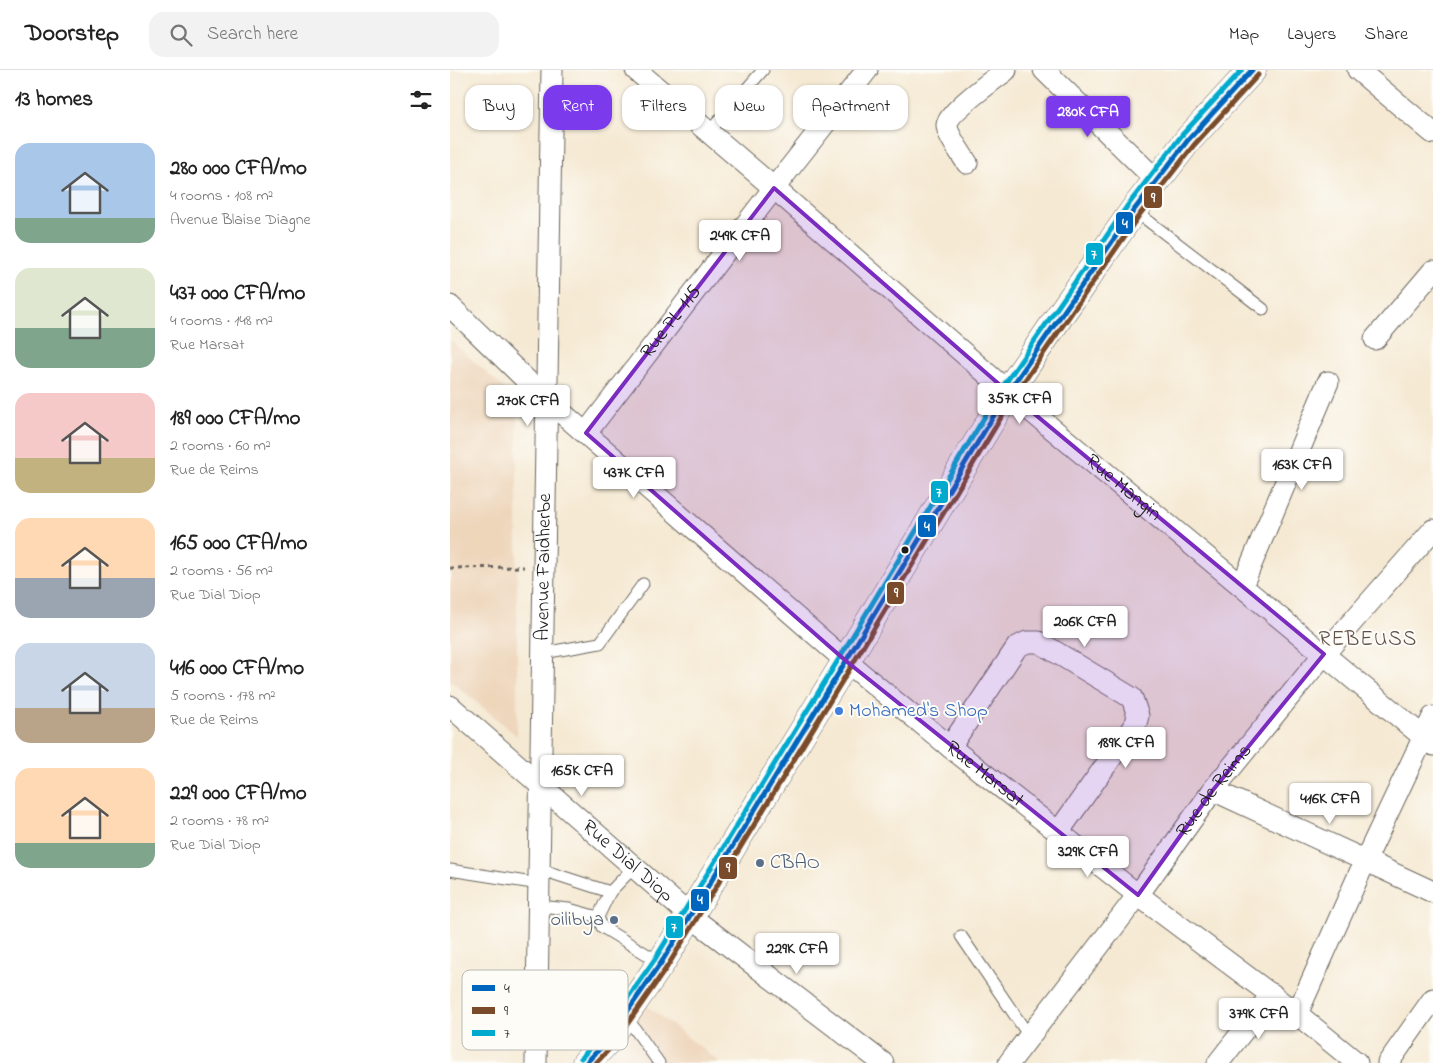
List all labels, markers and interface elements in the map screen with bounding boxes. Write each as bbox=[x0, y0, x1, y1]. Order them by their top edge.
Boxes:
search box bbox=[149, 12, 499, 57]
text: Doorstep bbox=[25, 17, 119, 52]
icon: search bbox=[167, 21, 195, 49]
text: Search here bbox=[207, 21, 298, 48]
text: Map bbox=[1229, 22, 1259, 48]
text: Layers bbox=[1287, 22, 1337, 48]
text: Share bbox=[1365, 22, 1408, 48]
text: 13 homes bbox=[15, 85, 93, 115]
chip: Buy bbox=[465, 85, 533, 130]
chip: Rent bbox=[543, 85, 612, 130]
chip: Filters bbox=[622, 85, 705, 130]
chip: New bbox=[715, 85, 783, 130]
chip: Apartment bbox=[793, 85, 908, 130]
icon: filters bbox=[407, 86, 435, 114]
pin: 280K CFA bbox=[1036, 96, 1140, 138]
text: 280K CFA bbox=[1057, 100, 1119, 124]
text: 280 000 CFA/mo bbox=[170, 154, 307, 184]
icon: home bbox=[55, 163, 115, 223]
text: 4 rooms · 108 m² bbox=[170, 184, 273, 208]
line badge: 9 bbox=[1143, 185, 1163, 209]
text: 9 bbox=[1150, 188, 1156, 209]
text: Avenue Blaise Diagne bbox=[170, 208, 311, 232]
line badge: 4 bbox=[1115, 211, 1134, 235]
text: 4 bbox=[1121, 214, 1128, 235]
pin: 249K CFA bbox=[688, 220, 792, 262]
text: 249K CFA bbox=[710, 224, 770, 248]
line badge: 7 bbox=[1085, 242, 1104, 266]
text: 7 bbox=[1091, 245, 1097, 266]
text: 437 000 CFA/mo bbox=[170, 279, 306, 309]
street label: Rue PL-115 bbox=[634, 279, 709, 365]
icon: home bbox=[55, 288, 115, 348]
text: 4 rooms · 148 m² bbox=[170, 309, 273, 333]
text: Rue Marsat bbox=[170, 333, 245, 357]
pin: 357K CFA bbox=[968, 382, 1072, 425]
pin: 270K CFA bbox=[476, 384, 580, 427]
text: 357K CFA bbox=[988, 387, 1052, 411]
text: 270K CFA bbox=[497, 389, 559, 413]
text: 189 000 CFA/mo bbox=[170, 404, 300, 434]
icon: home bbox=[55, 413, 115, 473]
text: 2 rooms · 60 m² bbox=[170, 434, 271, 458]
street label: Rue Mangin bbox=[1079, 447, 1168, 528]
pin: 163K CFA bbox=[1250, 448, 1354, 491]
text: 163K CFA bbox=[1272, 453, 1332, 477]
pin: 437K CFA bbox=[582, 456, 686, 499]
text: Rue de Reims bbox=[170, 458, 259, 482]
text: 437K CFA bbox=[604, 461, 664, 485]
line badge: 7 bbox=[930, 480, 949, 504]
text: 7 bbox=[936, 483, 942, 504]
street label: Avenue Faidherbe bbox=[528, 493, 560, 641]
line badge: 4 bbox=[917, 514, 937, 538]
text: 4 bbox=[923, 517, 930, 538]
text: 165 000 CFA/mo bbox=[170, 529, 307, 559]
icon: home bbox=[55, 538, 115, 598]
unlabelled marker bbox=[900, 545, 910, 555]
text: 2 rooms · 56 m² bbox=[170, 559, 273, 583]
line badge: 9 bbox=[886, 581, 905, 605]
text: Rue Dial Diop bbox=[170, 583, 261, 607]
text: 9 bbox=[893, 583, 899, 604]
pin: 206K CFA bbox=[1033, 606, 1137, 648]
text: 206K CFA bbox=[1054, 610, 1116, 634]
district label: REBEUSS bbox=[1319, 625, 1417, 655]
text: 416 000 CFA/mo bbox=[170, 654, 304, 684]
icon: home bbox=[55, 663, 115, 723]
text: 5 rooms · 178 m² bbox=[170, 684, 276, 708]
place label: Mohamed's Shop bbox=[849, 697, 988, 726]
marker: Mohamed's Shop bbox=[833, 705, 845, 717]
text: Rue de Reims bbox=[170, 708, 259, 732]
pin: 189K CFA bbox=[1074, 726, 1178, 769]
text: 189K CFA bbox=[1098, 731, 1154, 755]
street label: Rue Marsat bbox=[939, 734, 1030, 815]
street label: Rue de Reims bbox=[1169, 738, 1259, 843]
pin: 165K CFA bbox=[530, 754, 634, 797]
text: 165K CFA bbox=[551, 759, 613, 783]
text: 229 000 CFA/mo bbox=[170, 779, 307, 809]
pin: 416K CFA bbox=[1278, 782, 1382, 825]
text: 416K CFA bbox=[1300, 787, 1360, 811]
icon: home bbox=[55, 788, 115, 848]
text: 2 rooms · 78 m² bbox=[170, 809, 269, 833]
street label: Rue Dial Diop bbox=[575, 813, 680, 910]
text: Rue Dial Diop bbox=[170, 833, 261, 857]
pin: 329K CFA bbox=[1036, 836, 1140, 878]
text: 329K CFA bbox=[1058, 840, 1118, 864]
place label: CBAO bbox=[770, 849, 820, 878]
line badge: 9 bbox=[718, 856, 738, 880]
marker: CBAO bbox=[754, 857, 766, 869]
text: 9 bbox=[725, 858, 731, 879]
line badge: 4 bbox=[690, 888, 710, 912]
text: 4 bbox=[696, 890, 703, 911]
place label: oilibya bbox=[551, 906, 604, 935]
marker: oilibya bbox=[608, 914, 620, 926]
line badge: 7 bbox=[665, 915, 684, 939]
text: 7 bbox=[671, 918, 677, 939]
pin: 229K CFA bbox=[745, 932, 849, 975]
text: 229K CFA bbox=[766, 937, 828, 961]
legend bbox=[462, 970, 628, 1050]
text: 4 bbox=[504, 979, 510, 1000]
pin: 379K CFA bbox=[1207, 998, 1311, 1040]
text: 9 bbox=[504, 1001, 509, 1022]
text: 379K CFA bbox=[1230, 1002, 1288, 1026]
text: 7 bbox=[504, 1024, 510, 1045]

